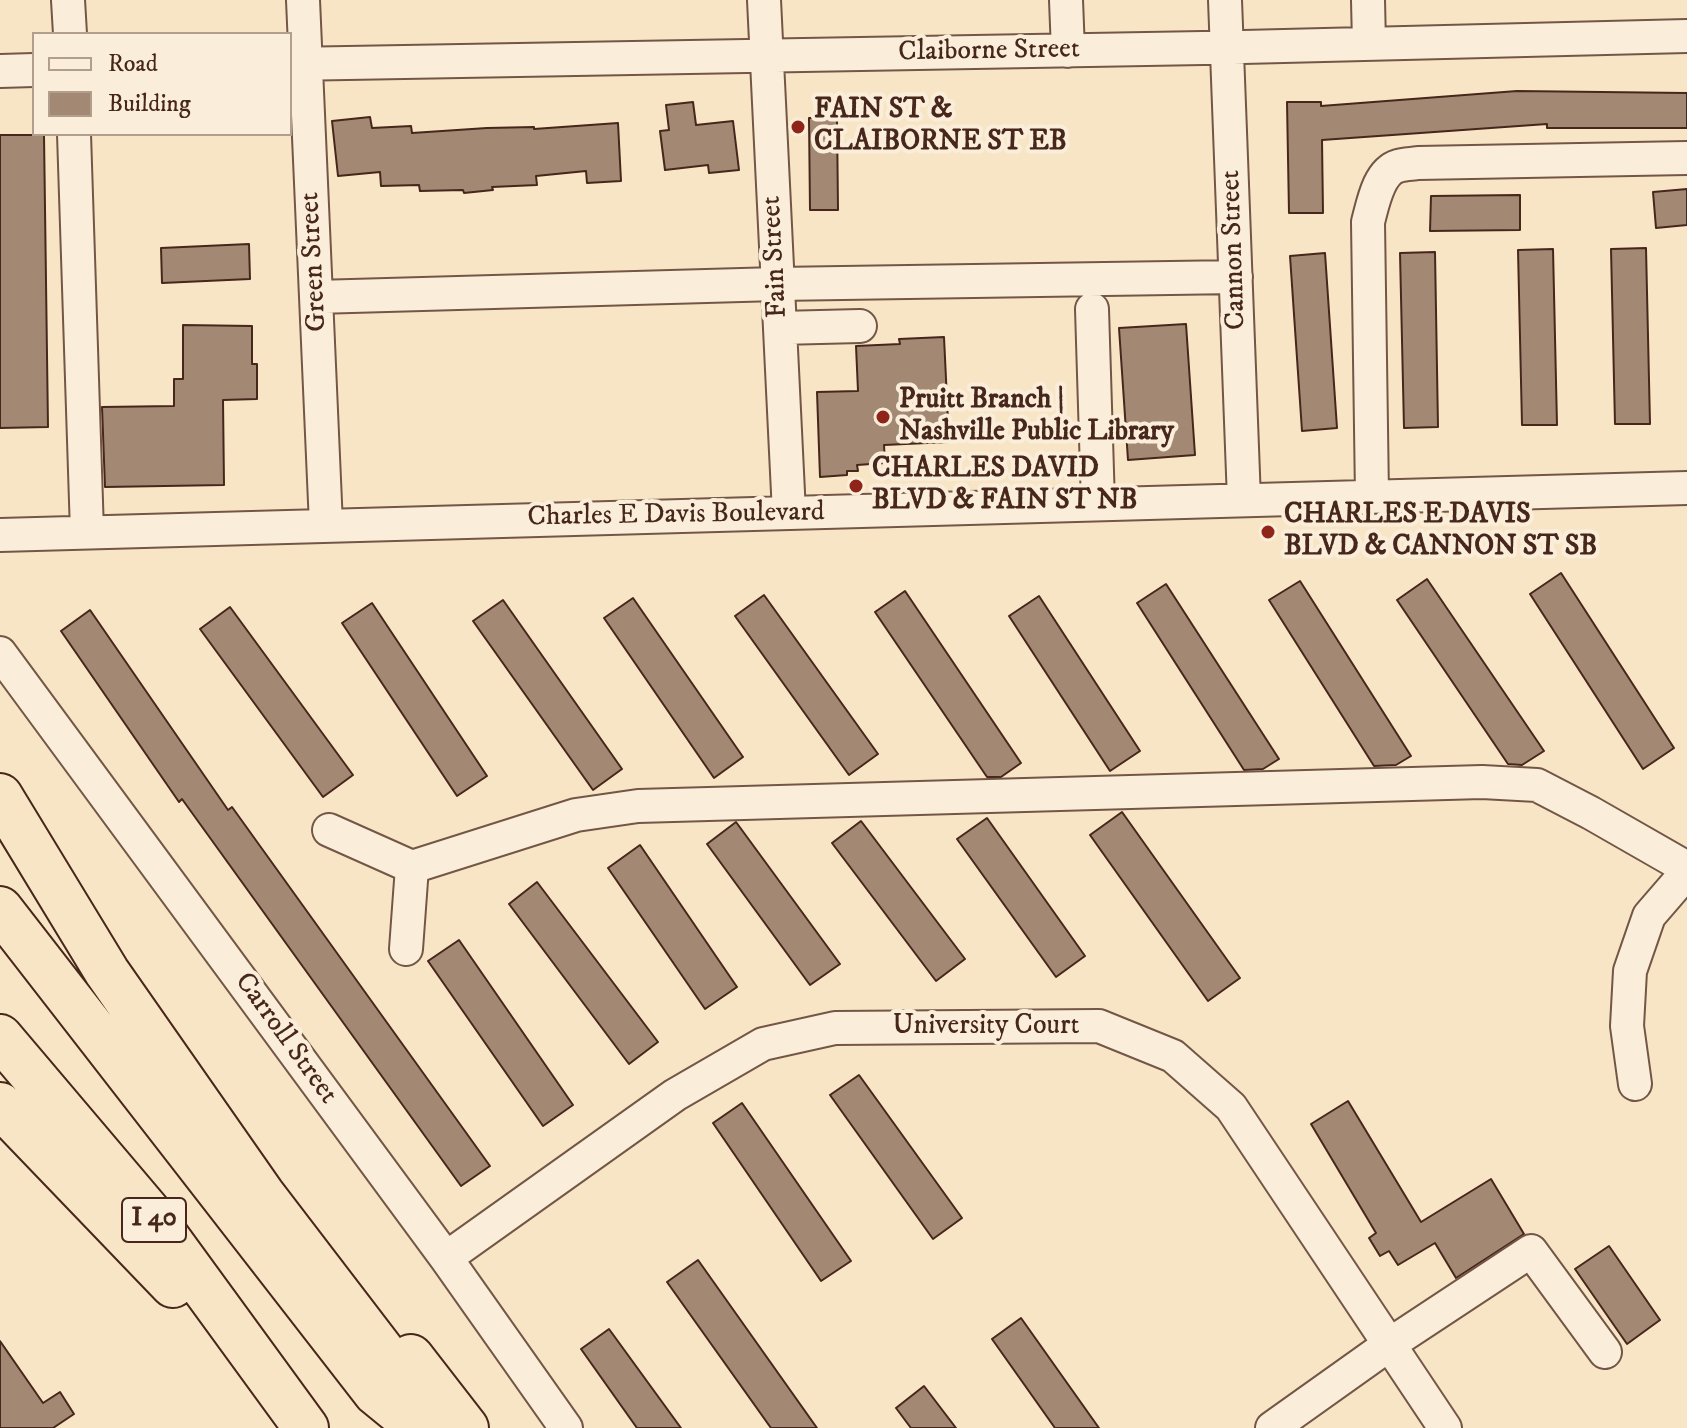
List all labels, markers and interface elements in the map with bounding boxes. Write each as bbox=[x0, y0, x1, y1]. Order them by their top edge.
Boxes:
legend bbox=[32, 32, 292, 136]
street label: Claiborne Street bbox=[898, 34, 1080, 70]
text: Road bbox=[108, 49, 158, 79]
text: Building bbox=[108, 89, 191, 119]
place label: FAIN ST & CLAIBORNE ST EB bbox=[814, 94, 1067, 160]
marker: FAIN ST & CLAIBORNE ST EB bbox=[789, 118, 807, 136]
street label: Cannon Street bbox=[1215, 169, 1255, 331]
street label: Green Street bbox=[295, 191, 335, 333]
street label: Fain Street bbox=[756, 195, 796, 319]
place label: Pruitt Branch | Nashville Public Library bbox=[899, 384, 1174, 450]
marker: Pruitt Branch | Nashville Public Library bbox=[874, 408, 892, 426]
place label: CHARLES DAVID BLVD & FAIN ST NB bbox=[872, 453, 1138, 519]
marker: CHARLES DAVID BLVD & FAIN ST NB bbox=[847, 477, 865, 495]
street label: Charles E Davis Boulevard bbox=[527, 497, 825, 535]
place label: CHARLES E DAVIS BLVD & CANNON ST SB bbox=[1284, 499, 1597, 565]
marker: CHARLES E DAVIS BLVD & CANNON ST SB bbox=[1259, 523, 1277, 541]
street label: Carroll Street bbox=[226, 967, 344, 1111]
street label: University Court bbox=[892, 1010, 1080, 1044]
road number: I 40 bbox=[122, 1198, 186, 1242]

